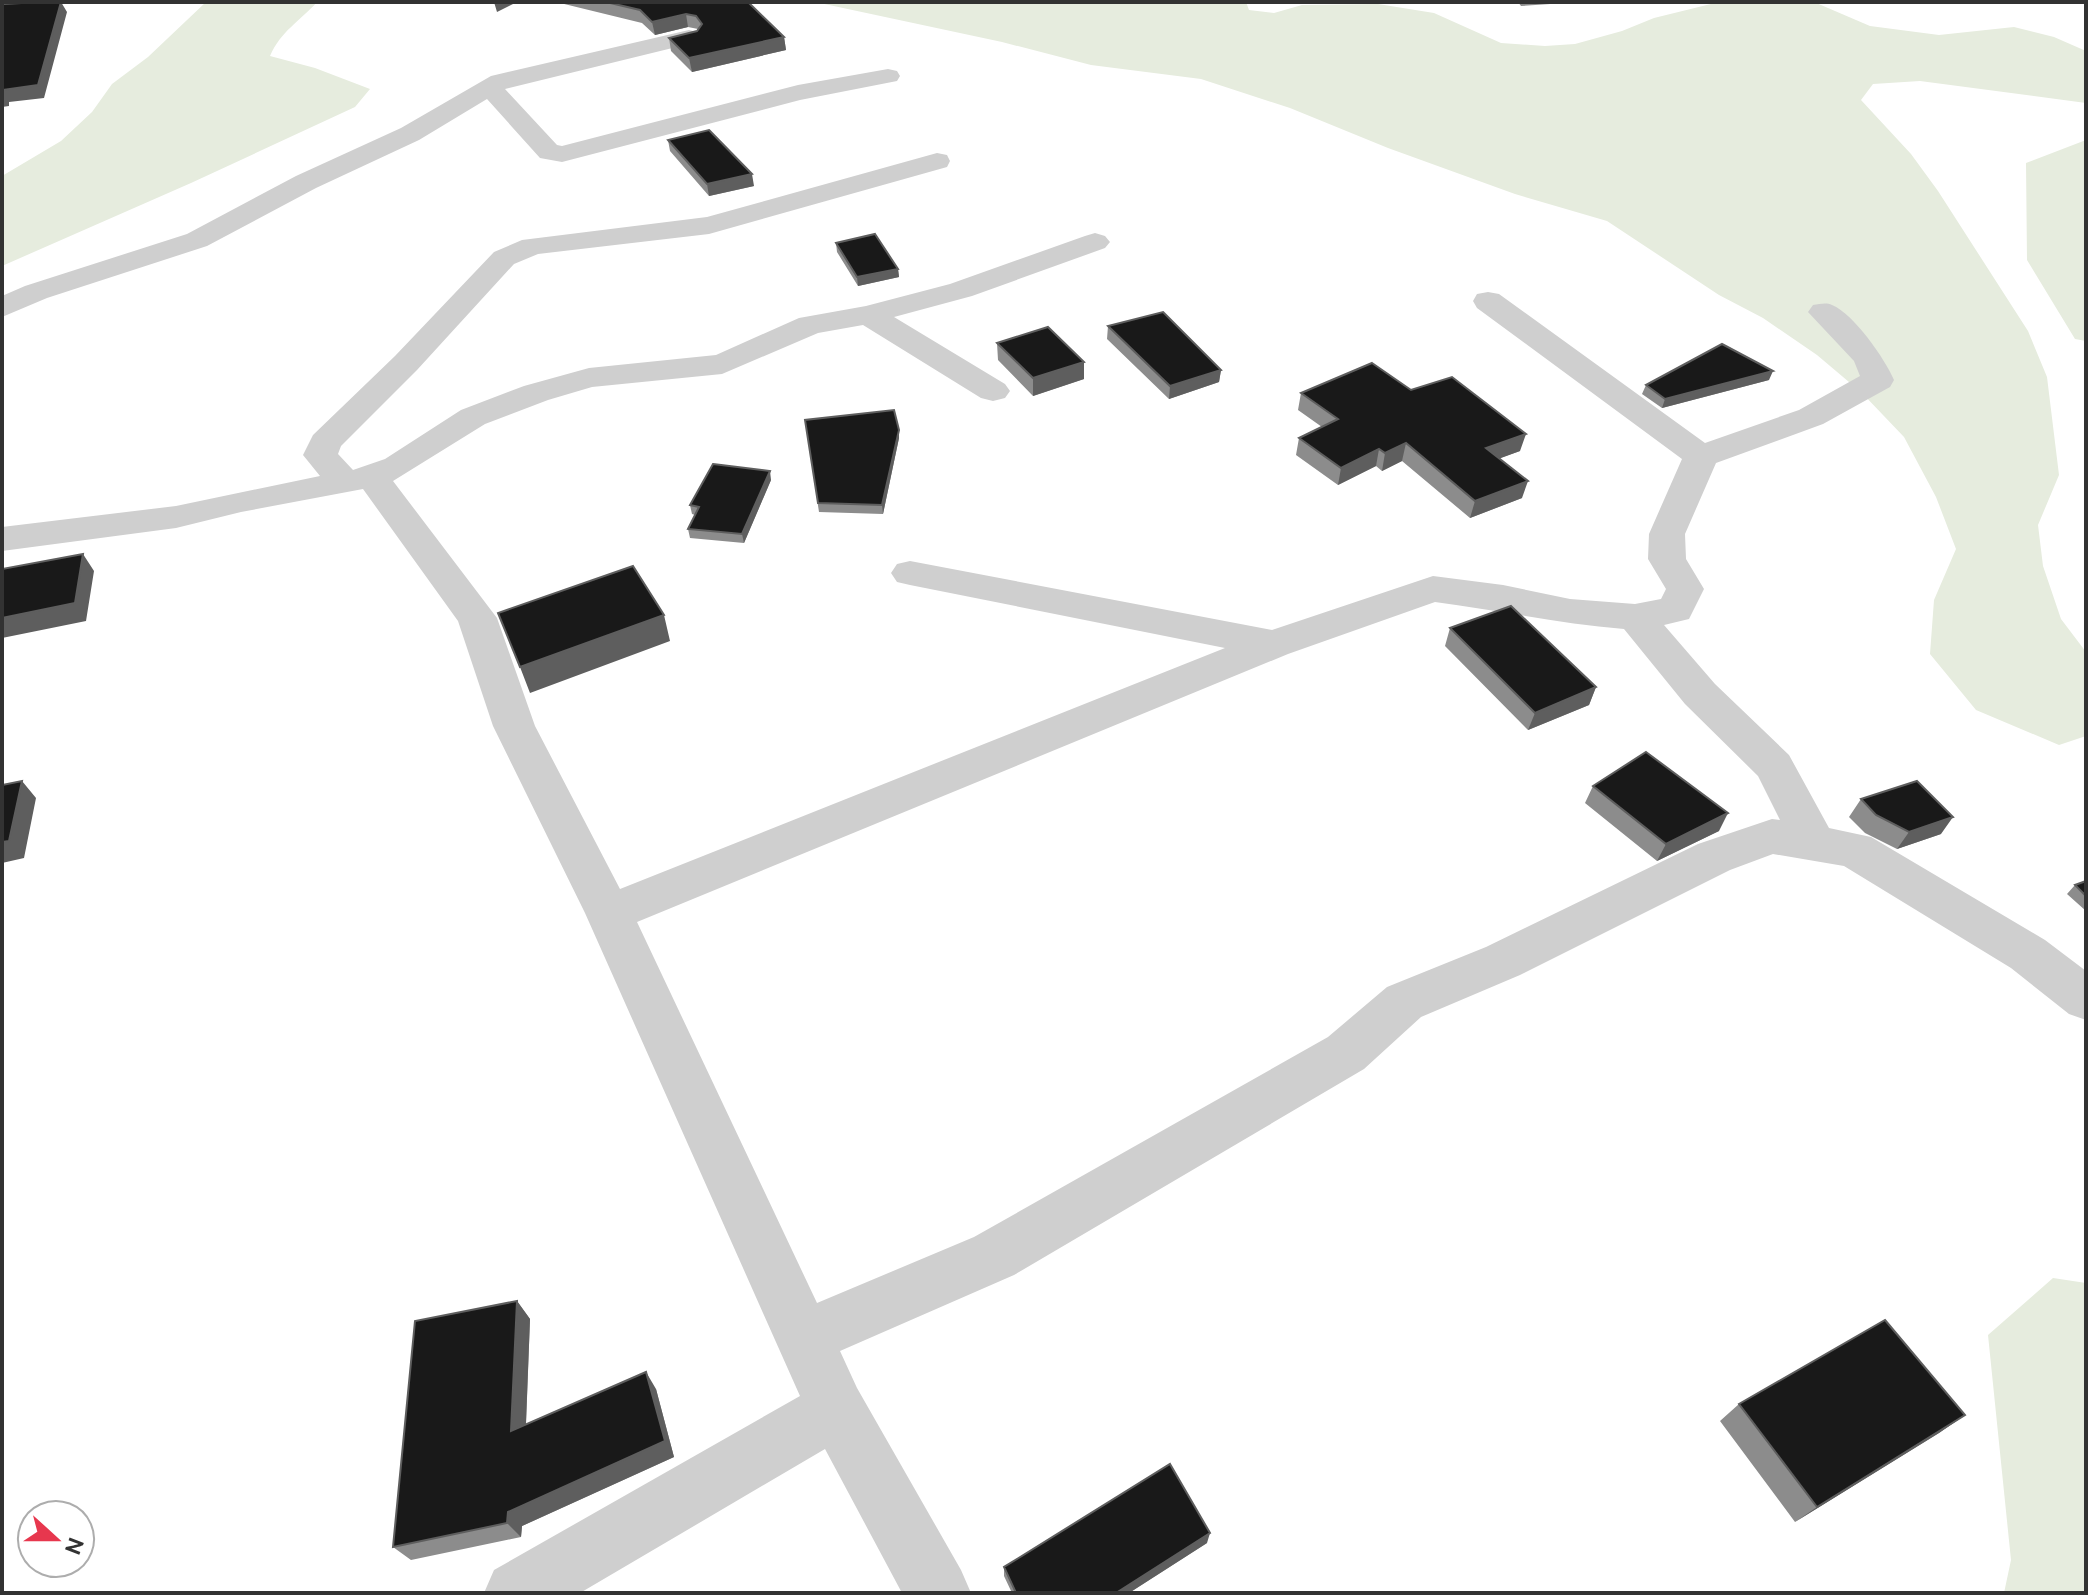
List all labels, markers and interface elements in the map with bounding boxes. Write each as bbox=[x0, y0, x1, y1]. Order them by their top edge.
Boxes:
north arrow bbox=[16, 1499, 96, 1579]
text: N bbox=[61, 1534, 90, 1558]

